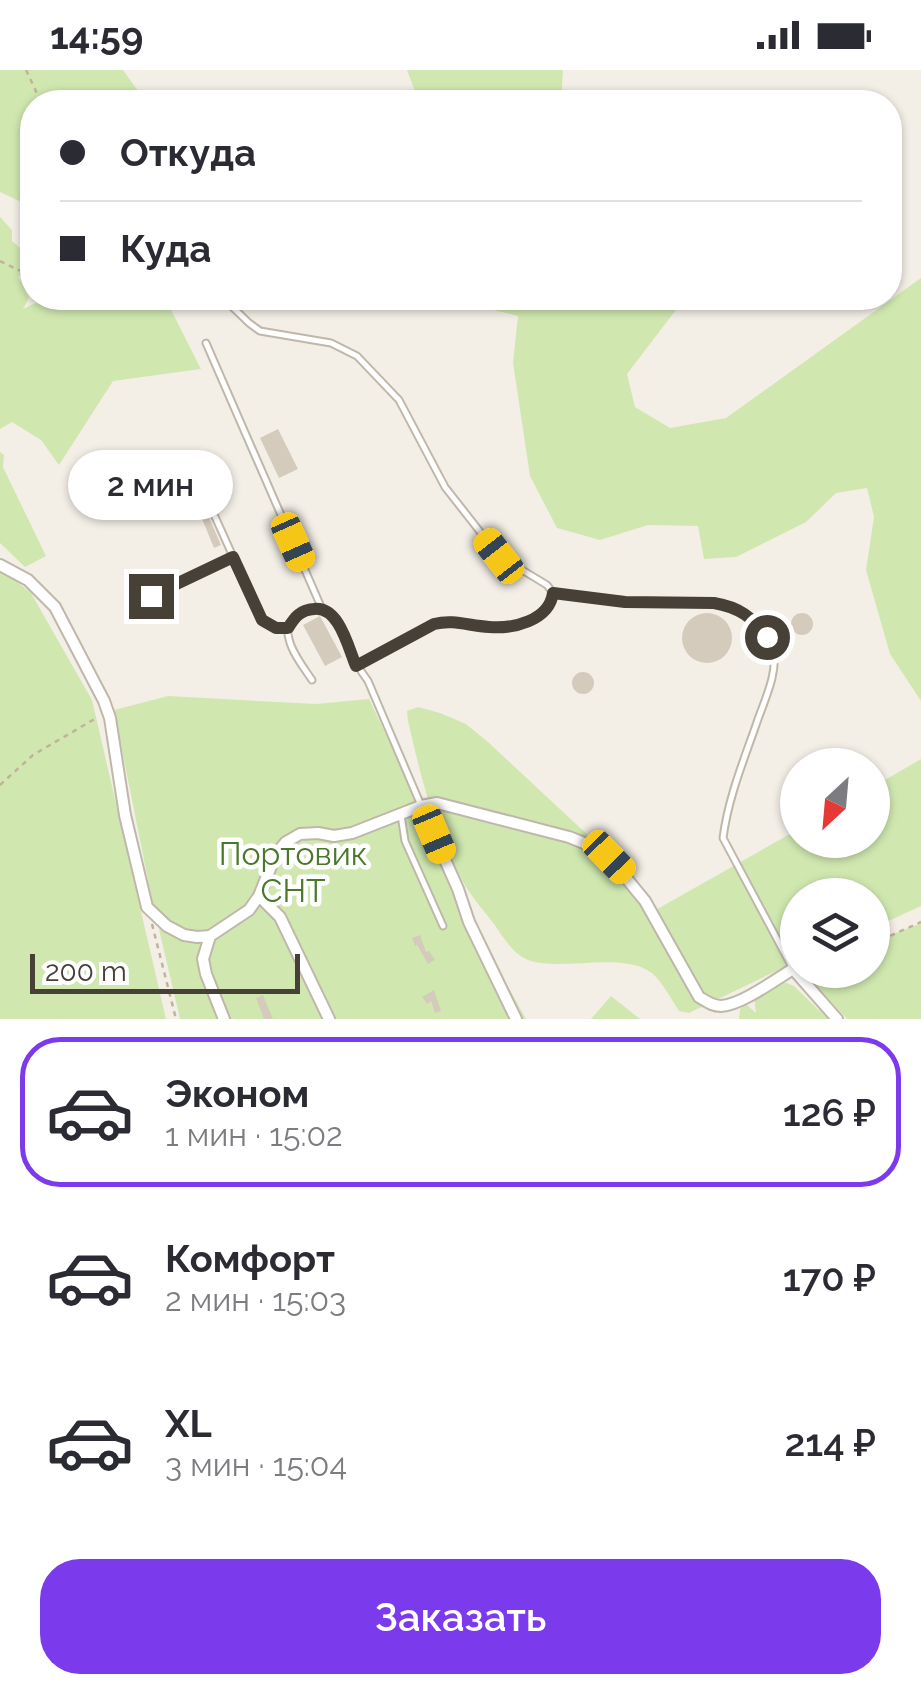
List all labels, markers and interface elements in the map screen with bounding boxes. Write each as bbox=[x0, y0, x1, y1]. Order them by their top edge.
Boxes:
text: 14:59 bbox=[50, 13, 143, 58]
text: Откуда bbox=[120, 130, 256, 175]
text: Куда bbox=[120, 226, 211, 271]
callout: 2 мин bbox=[68, 451, 234, 521]
text: 2 мин bbox=[107, 466, 194, 503]
car bbox=[267, 508, 319, 576]
car bbox=[469, 523, 529, 589]
route end bbox=[129, 574, 174, 619]
route start bbox=[745, 615, 790, 660]
north arrow bbox=[780, 748, 890, 858]
map controls bbox=[780, 748, 890, 988]
car bbox=[408, 801, 460, 867]
car bbox=[577, 825, 641, 889]
park label: Портовик СНТ bbox=[219, 835, 367, 909]
button: layers bbox=[780, 878, 890, 988]
scale bar bbox=[30, 949, 300, 994]
text: 200 m bbox=[45, 955, 127, 988]
icon: car bbox=[45, 1067, 135, 1157]
text: Эконом bbox=[165, 1071, 309, 1116]
text: 126 ₽ bbox=[783, 1090, 876, 1135]
text: 1 мин · 15:02 bbox=[165, 1116, 343, 1153]
icon: car bbox=[45, 1232, 135, 1322]
text: Комфорт bbox=[165, 1236, 335, 1281]
text: 170 ₽ bbox=[783, 1255, 876, 1300]
text: 2 мин · 15:03 bbox=[165, 1281, 346, 1318]
icon: car bbox=[45, 1397, 135, 1487]
text: XL bbox=[165, 1401, 212, 1446]
text: 214 ₽ bbox=[784, 1420, 876, 1465]
text: 3 мин · 15:04 bbox=[165, 1446, 347, 1483]
button: Заказать bbox=[40, 1559, 881, 1674]

